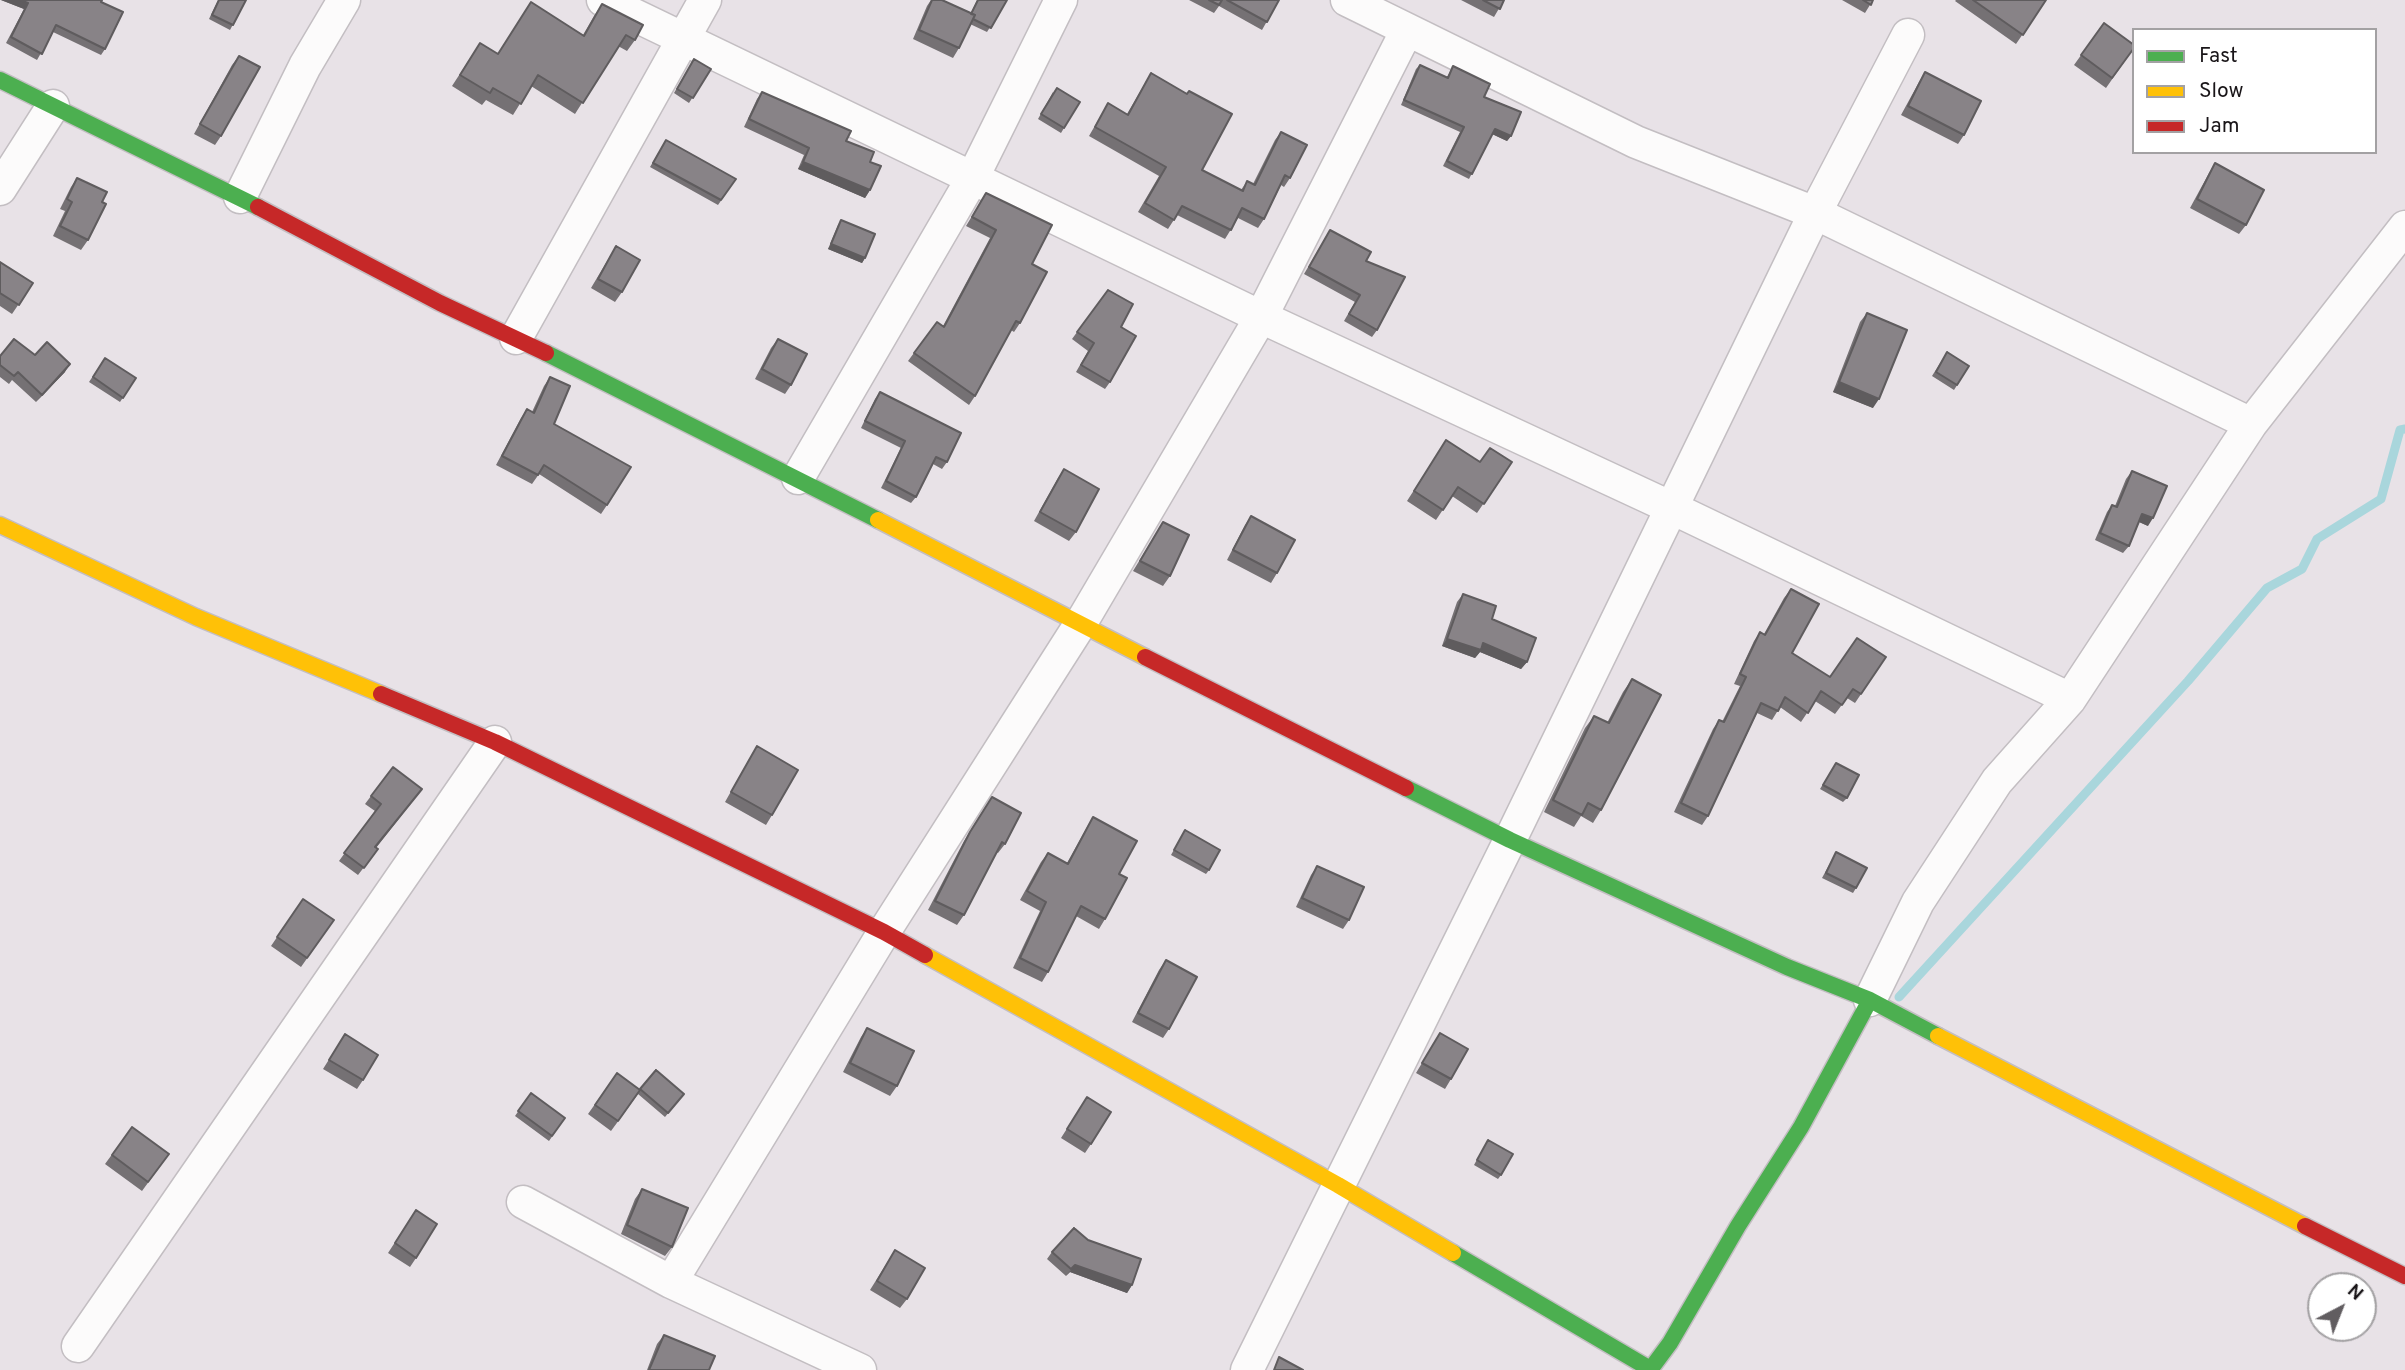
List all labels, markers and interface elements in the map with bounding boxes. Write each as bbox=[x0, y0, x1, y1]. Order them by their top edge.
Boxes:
legend bbox=[2132, 28, 2377, 154]
text: Fast bbox=[2199, 43, 2238, 70]
text: Slow bbox=[2199, 78, 2244, 105]
text: Jam bbox=[2199, 113, 2240, 140]
north arrow bbox=[2307, 1272, 2377, 1342]
text: N bbox=[2342, 1279, 2368, 1306]

